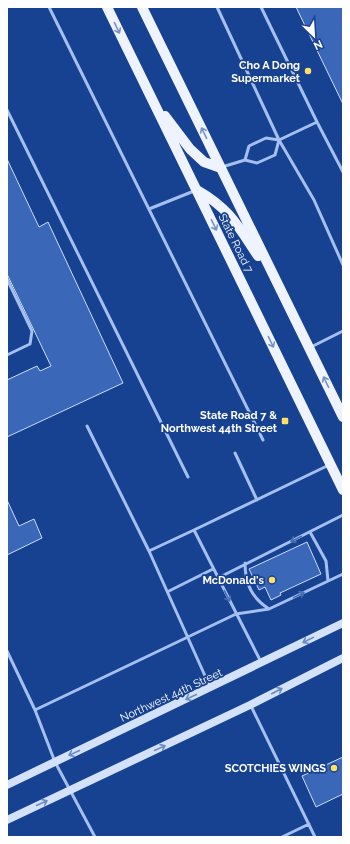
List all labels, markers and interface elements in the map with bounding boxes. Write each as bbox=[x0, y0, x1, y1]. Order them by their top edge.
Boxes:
north arrow bbox=[294, 16, 334, 56]
one-way arrow bbox=[114, 22, 121, 34]
text: N bbox=[311, 37, 325, 52]
place label: Cho A Dong Supermarket bbox=[231, 59, 301, 85]
marker: Cho A Dong Supermarket bbox=[303, 66, 313, 76]
one-way arrow bbox=[200, 127, 207, 139]
street label: State Road 7 bbox=[216, 212, 256, 275]
one-way arrow bbox=[211, 219, 218, 231]
one-way arrow bbox=[268, 336, 275, 348]
one-way arrow bbox=[322, 377, 329, 389]
place label: State Road 7 & Northwest 44th Street bbox=[161, 409, 278, 435]
marker: State Road 7 & Northwest 44th Street bbox=[280, 416, 290, 426]
one-way arrow bbox=[290, 535, 302, 543]
place label: McDonald's bbox=[202, 574, 265, 587]
marker: McDonald's bbox=[267, 575, 277, 585]
one-way arrow bbox=[224, 590, 231, 602]
one-way arrow bbox=[293, 591, 305, 598]
one-way arrow bbox=[302, 637, 314, 644]
street label: Northwest 44th Street bbox=[118, 666, 225, 725]
one-way arrow bbox=[271, 687, 283, 694]
one-way arrow bbox=[186, 694, 198, 701]
one-way arrow bbox=[153, 744, 165, 751]
one-way arrow bbox=[68, 750, 80, 757]
place label: SCOTCHIES WINGS bbox=[225, 762, 326, 775]
marker: SCOTCHIES WINGS bbox=[329, 763, 339, 773]
one-way arrow bbox=[36, 799, 48, 806]

